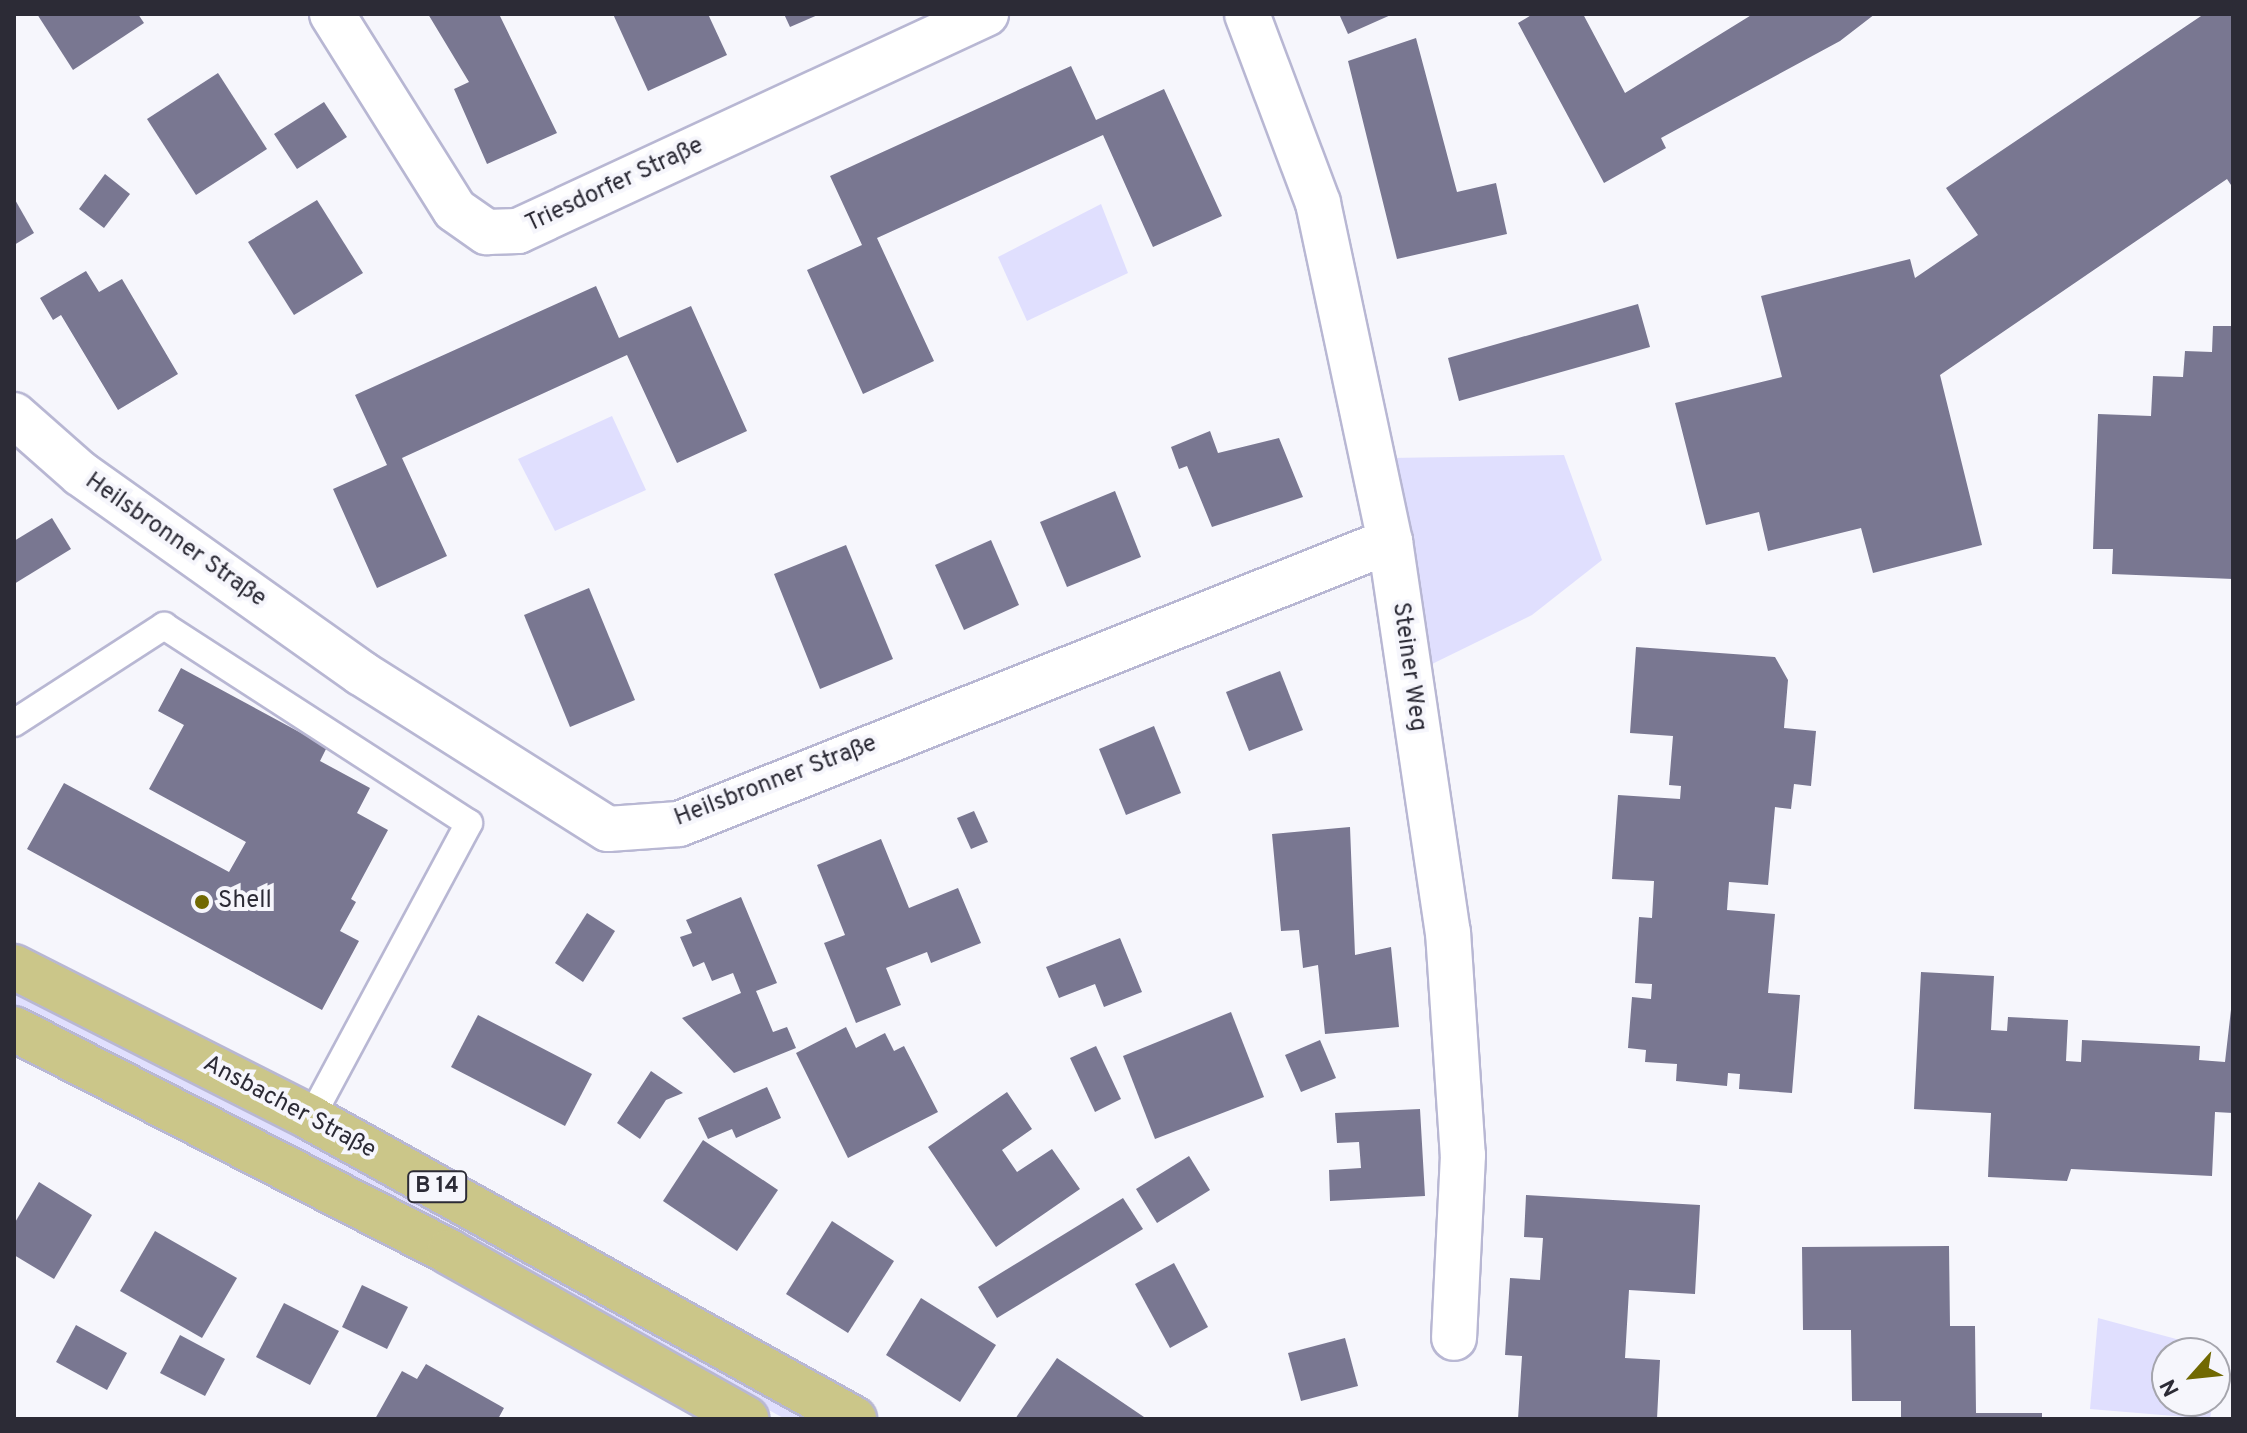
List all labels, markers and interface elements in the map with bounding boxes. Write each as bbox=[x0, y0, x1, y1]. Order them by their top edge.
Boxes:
street label: Triesdorfer Straße bbox=[522, 132, 708, 240]
street label: Heilsbronner Straße bbox=[79, 468, 271, 614]
street label: Steiner Weg bbox=[1385, 600, 1431, 734]
street label: Heilsbronner Straße bbox=[671, 730, 881, 834]
place label: Shell bbox=[218, 888, 272, 916]
marker: Shell bbox=[193, 893, 211, 911]
street label: Ansbacher Straße bbox=[198, 1050, 380, 1166]
road number: B 14 bbox=[407, 1169, 467, 1205]
north arrow bbox=[2151, 1337, 2231, 1417]
text: N bbox=[2155, 1374, 2187, 1400]

